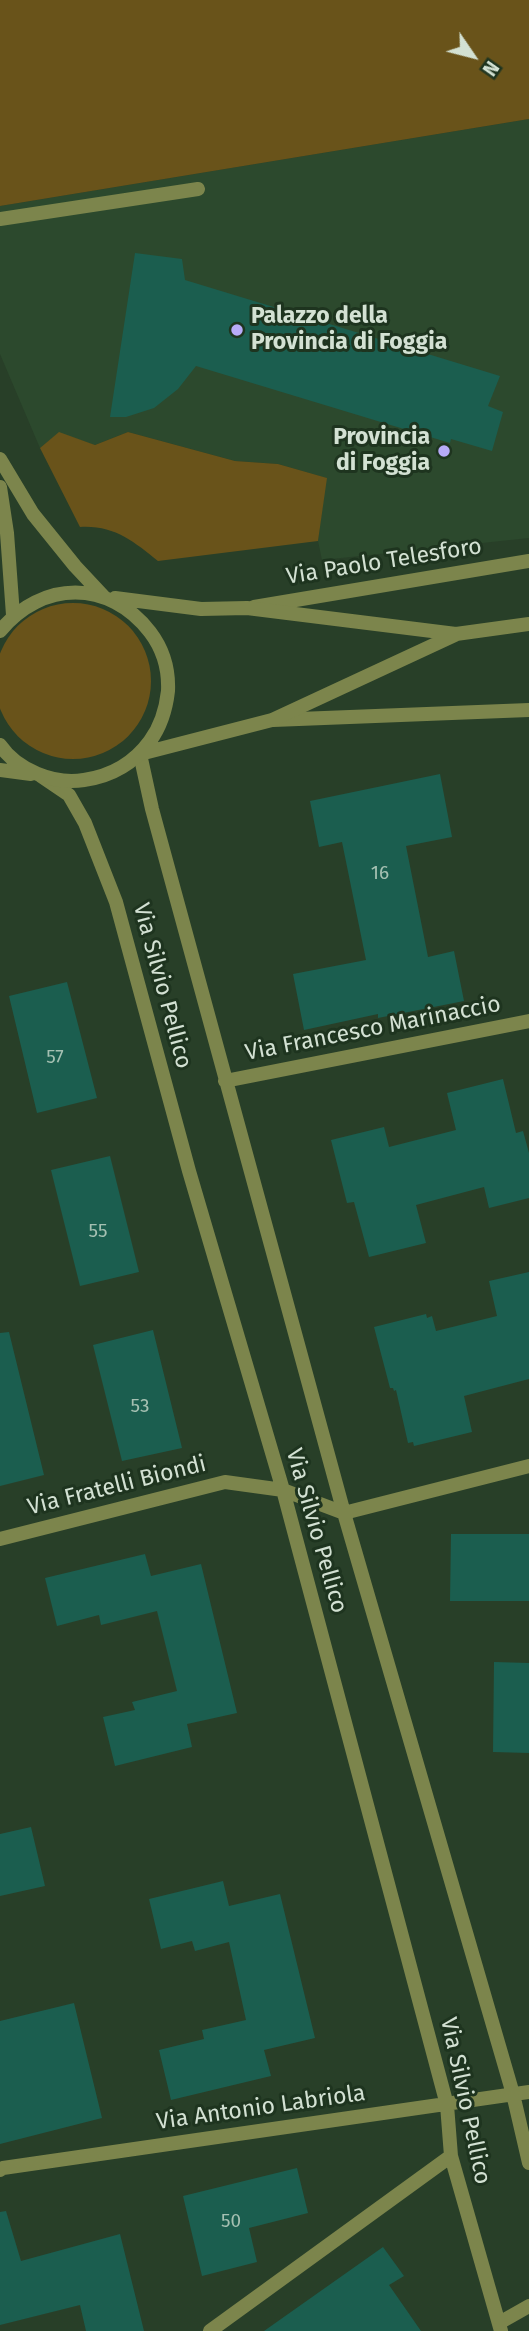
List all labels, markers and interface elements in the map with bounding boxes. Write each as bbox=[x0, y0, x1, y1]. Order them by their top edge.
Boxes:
north arrow bbox=[438, 21, 508, 91]
text: N bbox=[478, 57, 504, 80]
place label: Palazzo della Provincia di Foggia bbox=[251, 303, 447, 357]
marker: Palazzo della Provincia di Foggia bbox=[229, 322, 245, 338]
place label: Provincia di Foggia bbox=[333, 424, 430, 478]
marker: Provincia di Foggia bbox=[436, 443, 452, 459]
street label: Via Paolo Telesforo bbox=[284, 533, 484, 591]
house number: 16 bbox=[371, 863, 389, 885]
street label: Via Silvio Pellico bbox=[127, 900, 197, 1072]
street label: Via Francesco Marinaccio bbox=[243, 991, 503, 1067]
house number: 57 bbox=[46, 1047, 64, 1069]
house number: 55 bbox=[89, 1221, 107, 1243]
house number: 53 bbox=[131, 1396, 149, 1418]
street label: Via Silvio Pellico bbox=[279, 1446, 353, 1616]
street label: Via Fratelli Biondi bbox=[25, 1450, 209, 1522]
street label: Via Silvio Pellico bbox=[434, 2015, 496, 2187]
street label: Via Antonio Labriola bbox=[155, 2080, 367, 2136]
house number: 50 bbox=[221, 2211, 241, 2233]

